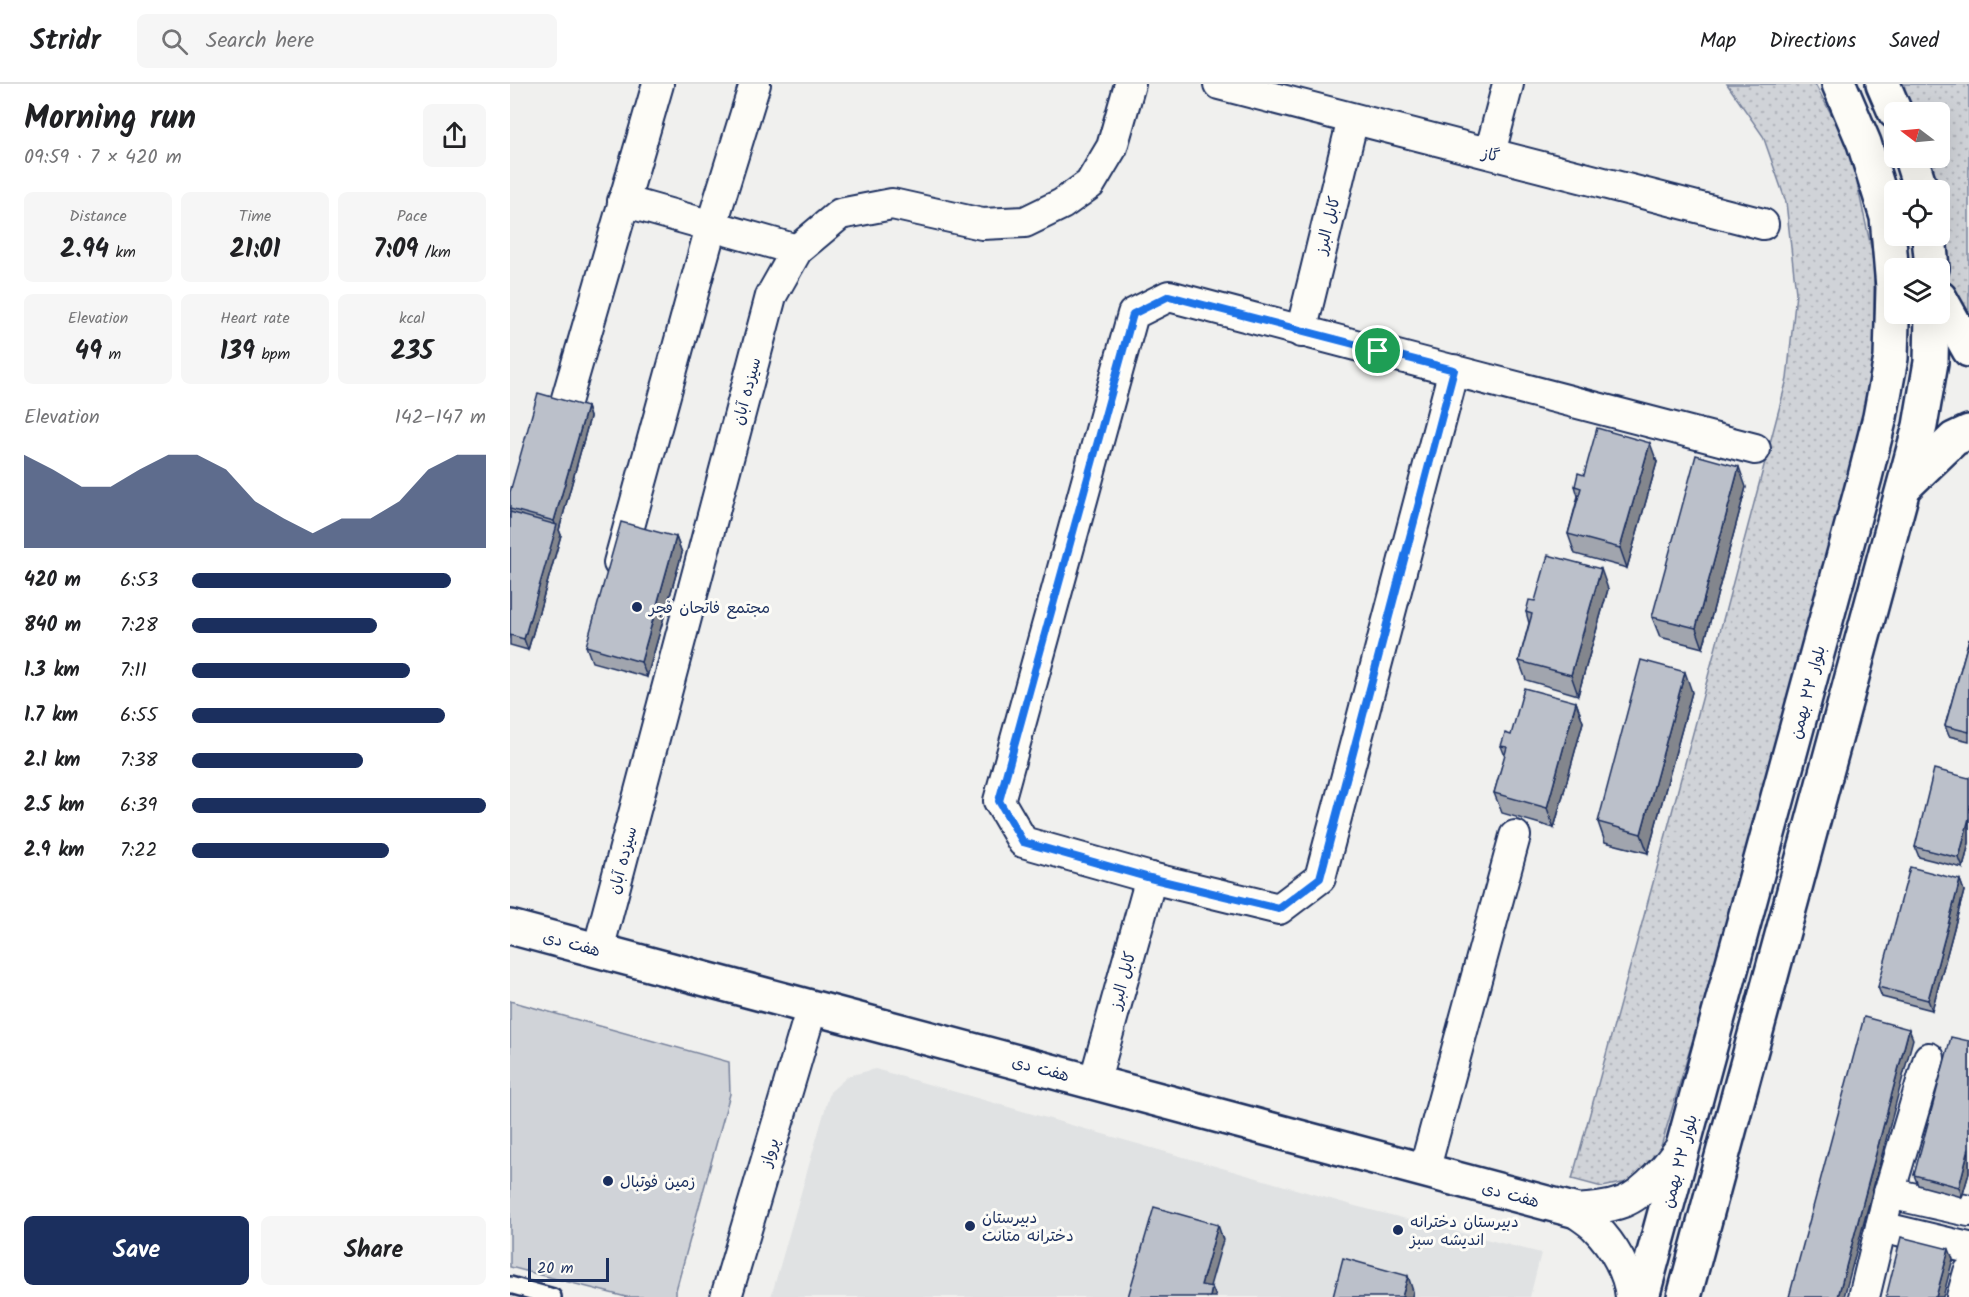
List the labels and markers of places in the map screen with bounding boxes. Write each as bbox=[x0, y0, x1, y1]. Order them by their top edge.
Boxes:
pin bbox=[1352, 325, 1403, 376]
place label: مجتمع فاتحان فجر bbox=[647, 596, 770, 621]
marker: مجتمع فاتحان فجر bbox=[630, 600, 644, 614]
place label: زمین فوتبال bbox=[620, 1170, 695, 1195]
marker: زمین فوتبال bbox=[601, 1174, 615, 1188]
place label: دبیرستان دخترانه متانت bbox=[982, 1206, 1074, 1249]
place label: دبیرستان دخترانه اندیشه سبز bbox=[1408, 1210, 1519, 1253]
marker: دبیرستان دخترانه متانت bbox=[963, 1219, 977, 1233]
marker: دبیرستان دخترانه اندیشه سبز bbox=[1391, 1223, 1405, 1237]

